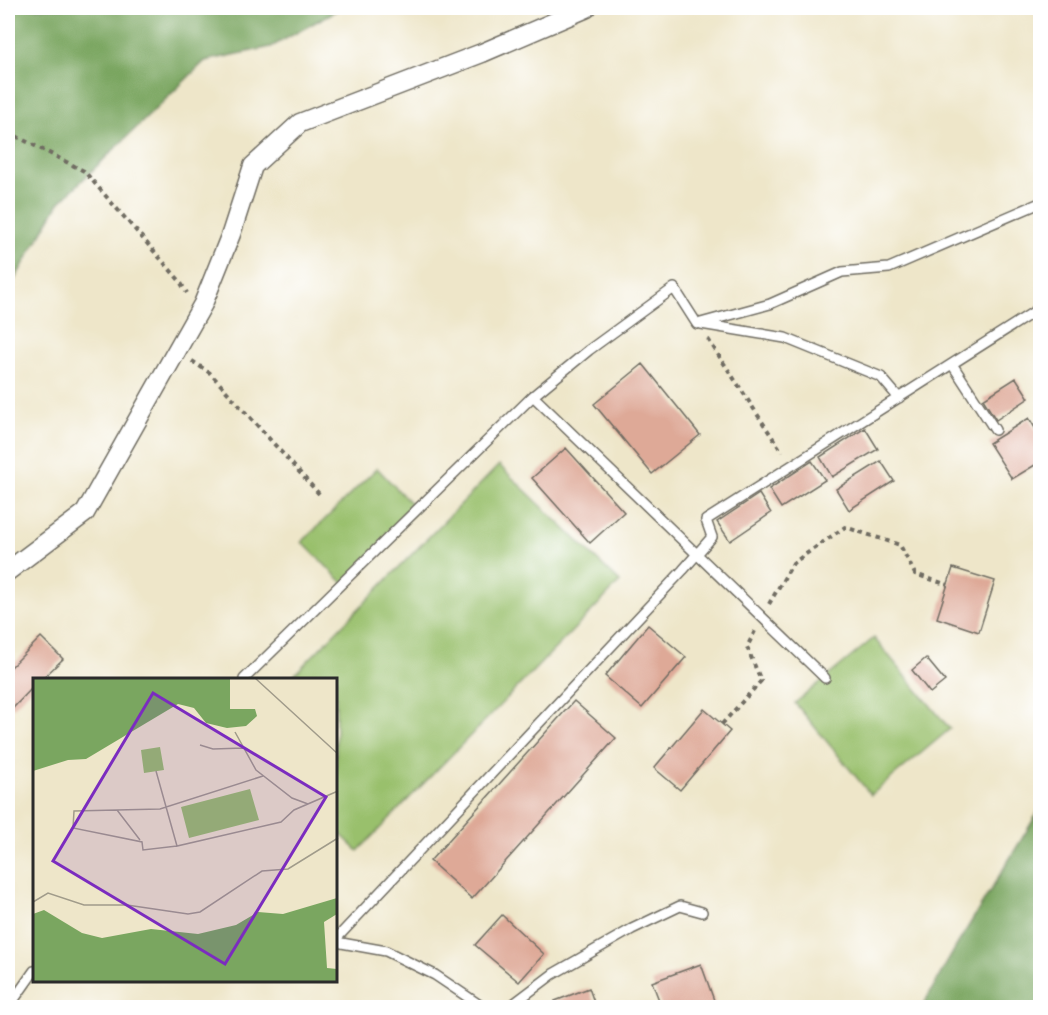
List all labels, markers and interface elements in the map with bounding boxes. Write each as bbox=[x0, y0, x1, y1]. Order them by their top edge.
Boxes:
inset map bbox=[33, 678, 338, 982]

